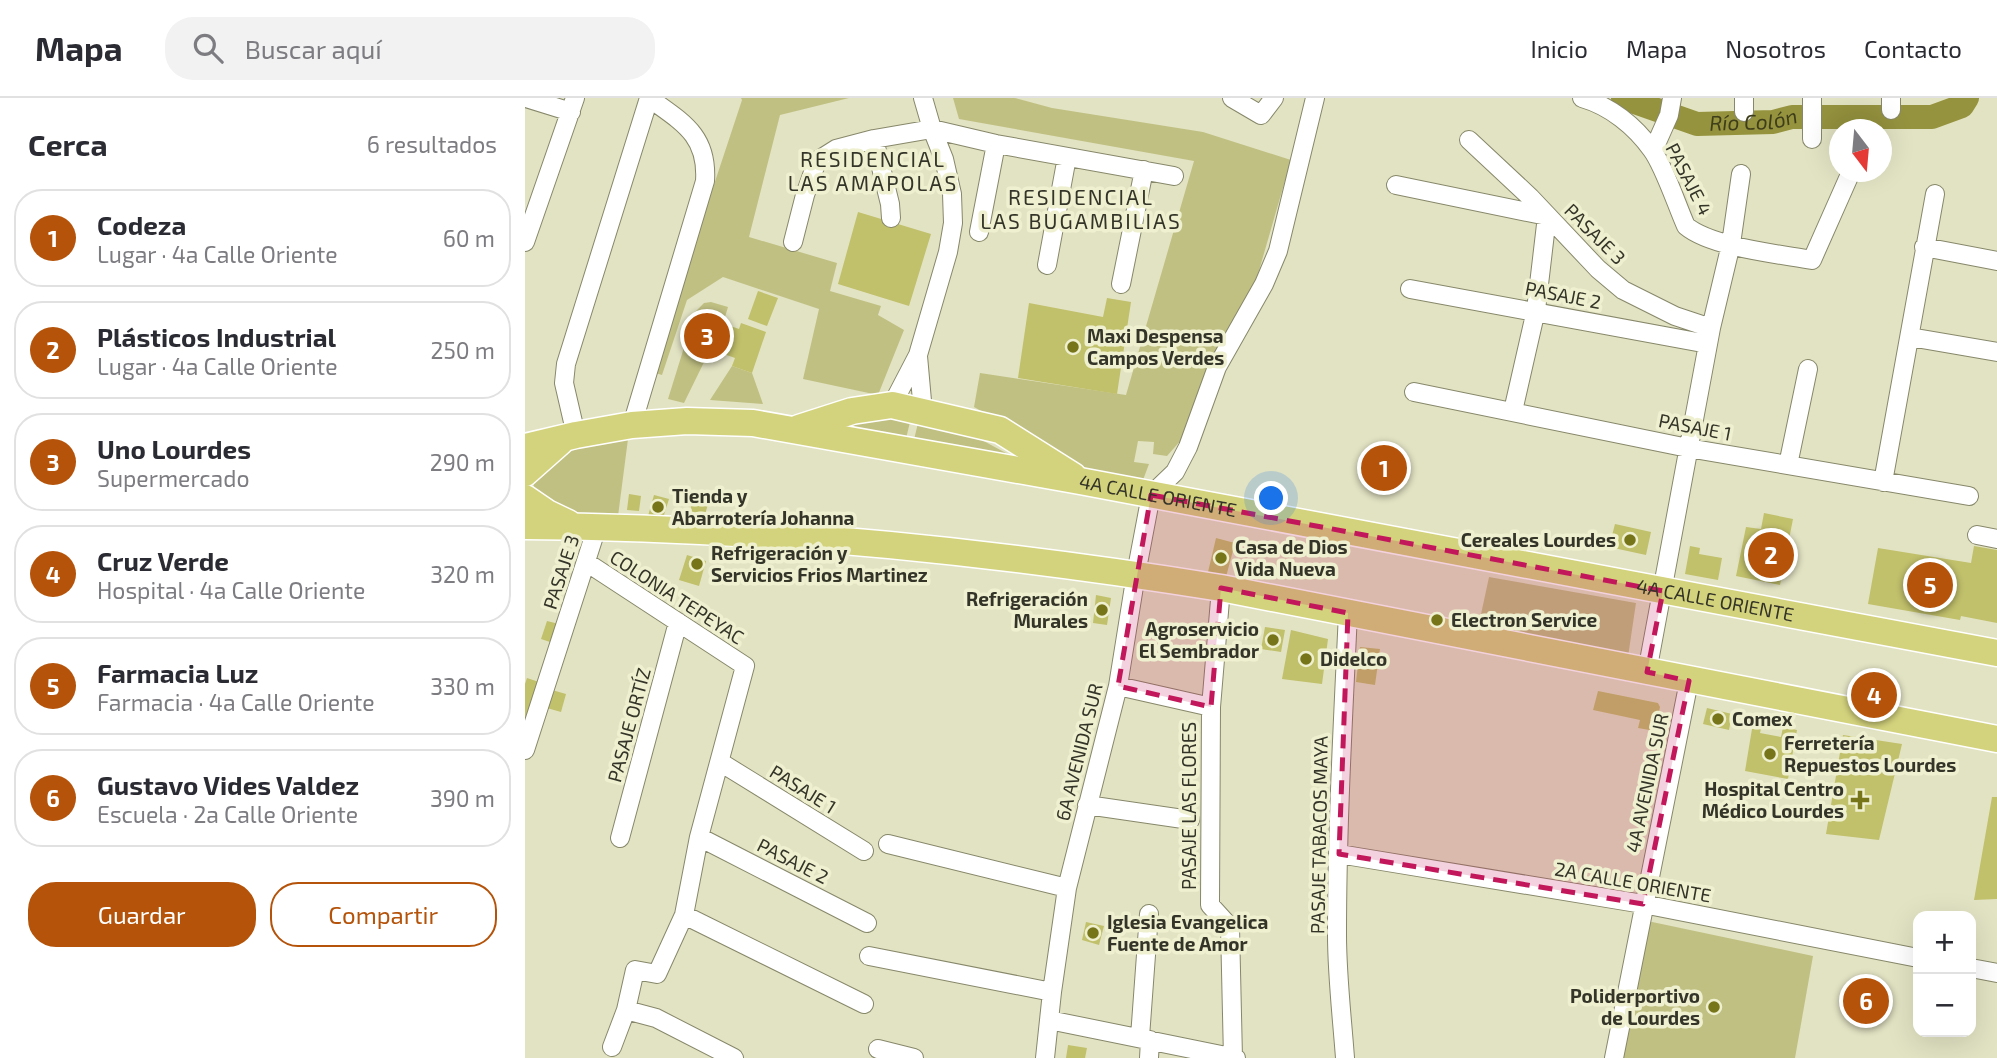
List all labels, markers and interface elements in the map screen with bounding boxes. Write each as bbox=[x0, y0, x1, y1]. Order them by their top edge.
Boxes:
search box bbox=[165, 17, 655, 80]
text: Mapa bbox=[35, 28, 123, 68]
icon: search bbox=[189, 29, 227, 67]
text: Buscar aquí bbox=[245, 33, 382, 64]
text: Inicio bbox=[1530, 34, 1588, 63]
text: Mapa bbox=[1626, 34, 1687, 63]
text: Nosotros bbox=[1725, 34, 1826, 63]
text: Contacto bbox=[1864, 34, 1962, 63]
water label: Río Colón bbox=[1709, 102, 1800, 135]
north arrow bbox=[1829, 119, 1892, 182]
text: Cerca bbox=[28, 126, 108, 162]
text: 6 resultados bbox=[367, 130, 497, 158]
street label: PASAJE 4 bbox=[1662, 139, 1717, 219]
district label: RESIDENCIAL LAS AMAPOLAS bbox=[788, 146, 958, 195]
district label: RESIDENCIAL LAS BUGAMBILIAS bbox=[980, 184, 1182, 233]
street label: PASAJE 3 bbox=[1560, 198, 1631, 269]
text: Codeza bbox=[97, 209, 186, 240]
text: 1 bbox=[48, 224, 58, 252]
text: 60 m bbox=[443, 224, 495, 252]
text: Lugar · 4a Calle Oriente bbox=[97, 240, 338, 268]
street label: PASAJE 2 bbox=[1523, 276, 1603, 313]
pin: 3 bbox=[684, 310, 730, 362]
text: Plásticos Industrial bbox=[97, 321, 336, 352]
place label: Maxi Despensa Campos Verdes bbox=[1087, 324, 1224, 369]
text: 2 bbox=[46, 336, 60, 364]
text: 250 m bbox=[431, 336, 495, 364]
marker: Maxi Despensa Campos Verdes bbox=[1065, 339, 1081, 355]
text: Lugar · 4a Calle Oriente bbox=[97, 352, 338, 380]
street label: PASAJE 1 bbox=[1657, 408, 1733, 445]
text: Uno Lourdes bbox=[97, 433, 251, 464]
pin: 1 bbox=[1361, 442, 1407, 494]
text: 3 bbox=[46, 448, 60, 476]
text: 290 m bbox=[430, 448, 495, 476]
text: Supermercado bbox=[97, 464, 249, 492]
street label: 4A CALLE ORIENTE bbox=[1078, 469, 1239, 521]
your location bbox=[1254, 481, 1288, 515]
place label: Tienda y Abarrotería Johanna bbox=[672, 484, 854, 529]
marker: Tienda y Abarrotería Johanna bbox=[650, 499, 666, 515]
place label: Cereales Lourdes bbox=[1461, 528, 1616, 551]
pin: 2 bbox=[1748, 529, 1794, 581]
street label: PASAJE 3 bbox=[538, 532, 583, 612]
marker: Cereales Lourdes bbox=[1622, 532, 1638, 548]
place label: Casa de Dios Vida Nueva bbox=[1235, 535, 1348, 580]
place label: Refrigeración y Servicios Frios Martinez bbox=[711, 541, 928, 586]
text: Cruz Verde bbox=[97, 545, 229, 576]
street label: COLONIA TEPEYAC bbox=[606, 545, 749, 648]
marker: Casa de Dios Vida Nueva bbox=[1213, 550, 1229, 566]
marker: Refrigeración y Servicios Frios Martinez bbox=[689, 556, 705, 572]
pin: 5 bbox=[1907, 559, 1953, 611]
text: 4 bbox=[46, 560, 60, 588]
text: 320 m bbox=[430, 560, 495, 588]
street label: 4A CALLE ORIENTE bbox=[1635, 574, 1796, 626]
text: Hospital · 4a Calle Oriente bbox=[97, 576, 365, 604]
place label: Refrigeración Murales bbox=[966, 587, 1088, 632]
marker: Refrigeración Murales bbox=[1094, 602, 1110, 618]
place label: Electron Service bbox=[1451, 608, 1598, 631]
marker: Electron Service bbox=[1429, 612, 1445, 628]
place label: Agroservicio El Sembrador bbox=[1139, 617, 1259, 662]
marker: Agroservicio El Sembrador bbox=[1265, 632, 1281, 648]
place label: Didelco bbox=[1320, 647, 1387, 670]
marker: Didelco bbox=[1298, 651, 1314, 667]
text: Farmacia Luz bbox=[97, 657, 258, 688]
street label: PASAJE ORTÍZ bbox=[602, 665, 655, 784]
pin: 4 bbox=[1851, 669, 1897, 721]
text: 5 bbox=[47, 672, 59, 700]
text: 330 m bbox=[430, 672, 495, 700]
street label: 6A AVENIDA SUR bbox=[1050, 681, 1107, 823]
text: Farmacia · 4a Calle Oriente bbox=[97, 688, 375, 716]
place label: Comex bbox=[1732, 707, 1793, 730]
street label: 4A AVENIDA SUR bbox=[1621, 711, 1672, 855]
marker: Comex bbox=[1710, 711, 1726, 727]
street label: PASAJE LAS FLORES bbox=[1177, 722, 1200, 890]
place label: Ferretería Repuestos Lourdes bbox=[1784, 731, 1956, 776]
street label: PASAJE TABACOS MAYA bbox=[1305, 735, 1332, 934]
marker: Ferretería Repuestos Lourdes bbox=[1762, 746, 1778, 762]
street label: PASAJE 1 bbox=[766, 759, 841, 818]
text: Gustavo Vides Valdez bbox=[97, 769, 359, 800]
place label: Hospital Centro Médico Lourdes bbox=[1702, 777, 1844, 822]
text: 6 bbox=[46, 784, 60, 812]
text: 390 m bbox=[430, 784, 495, 812]
marker: Hospital Centro Médico Lourdes bbox=[1850, 790, 1870, 810]
text: Escuela · 2a Calle Oriente bbox=[97, 800, 358, 828]
street label: PASAJE 2 bbox=[754, 833, 833, 888]
street label: 2A CALLE ORIENTE bbox=[1553, 856, 1713, 907]
button: Guardar bbox=[28, 882, 256, 947]
button: Compartir bbox=[270, 882, 497, 947]
place label: Iglesia Evangelica Fuente de Amor bbox=[1107, 910, 1268, 955]
map controls bbox=[1913, 911, 1976, 1037]
button: + bbox=[1913, 911, 1976, 974]
marker: Iglesia Evangelica Fuente de Amor bbox=[1085, 925, 1101, 941]
button: − bbox=[1913, 974, 1976, 1037]
pin: 6 bbox=[1843, 975, 1889, 1027]
place label: Poliderportivo de Lourdes bbox=[1570, 984, 1700, 1029]
marker: Poliderportivo de Lourdes bbox=[1706, 999, 1722, 1015]

